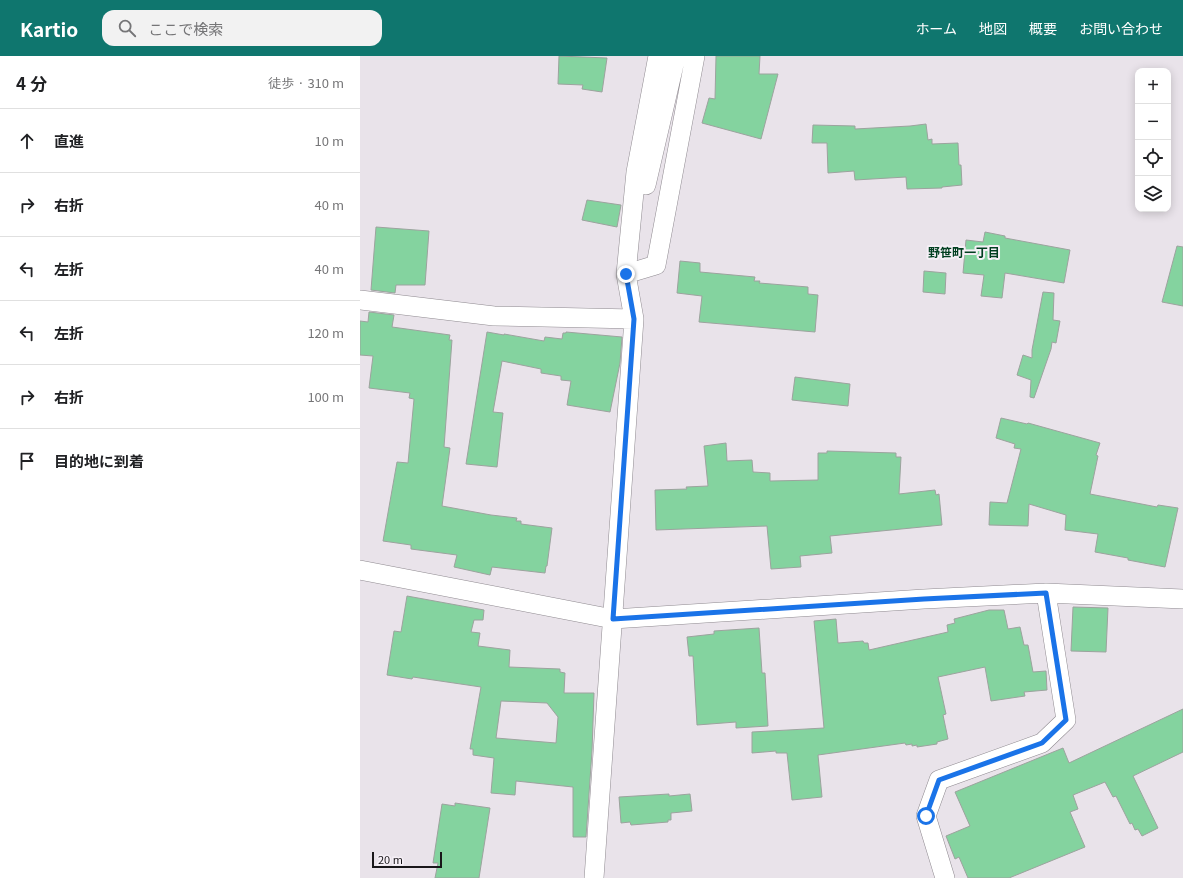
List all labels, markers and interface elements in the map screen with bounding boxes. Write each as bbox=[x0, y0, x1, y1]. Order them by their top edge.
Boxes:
search box bbox=[102, 10, 382, 46]
text: Kartio bbox=[20, 15, 78, 42]
icon: search bbox=[116, 17, 138, 39]
text: ここで検索 bbox=[148, 18, 223, 39]
text: ホーム bbox=[915, 18, 957, 38]
text: 地図 bbox=[979, 18, 1007, 38]
text: 概要 bbox=[1029, 18, 1057, 38]
text: お問い合わせ bbox=[1079, 18, 1163, 38]
map controls bbox=[1135, 68, 1171, 212]
button: + bbox=[1135, 68, 1171, 104]
text: 4 分 bbox=[16, 70, 47, 95]
text: 徒歩 · 310 m bbox=[268, 73, 344, 92]
button: − bbox=[1135, 104, 1171, 140]
icon: ahead bbox=[16, 130, 38, 152]
text: 直進 bbox=[54, 130, 84, 151]
text: 10 m bbox=[315, 131, 344, 150]
button: locate bbox=[1135, 140, 1171, 176]
button: layers bbox=[1135, 176, 1171, 212]
icon: right bbox=[16, 194, 38, 216]
text: 右折 bbox=[54, 194, 84, 215]
text: 40 m bbox=[315, 195, 344, 214]
district label: 野笹町一丁目 bbox=[928, 243, 1000, 260]
icon: left bbox=[16, 258, 38, 280]
text: 左折 bbox=[54, 258, 84, 279]
text: 40 m bbox=[315, 259, 344, 278]
route end bbox=[617, 265, 635, 283]
icon: left bbox=[16, 322, 38, 344]
text: 左折 bbox=[54, 322, 84, 343]
text: 120 m bbox=[307, 323, 344, 342]
icon: right bbox=[16, 386, 38, 408]
text: 右折 bbox=[54, 386, 84, 407]
text: 100 m bbox=[307, 387, 344, 406]
icon: arrive bbox=[16, 450, 38, 472]
text: 目的地に到着 bbox=[54, 450, 144, 471]
route start bbox=[917, 807, 935, 825]
scale bar bbox=[372, 850, 442, 869]
text: 20 m bbox=[378, 851, 403, 867]

